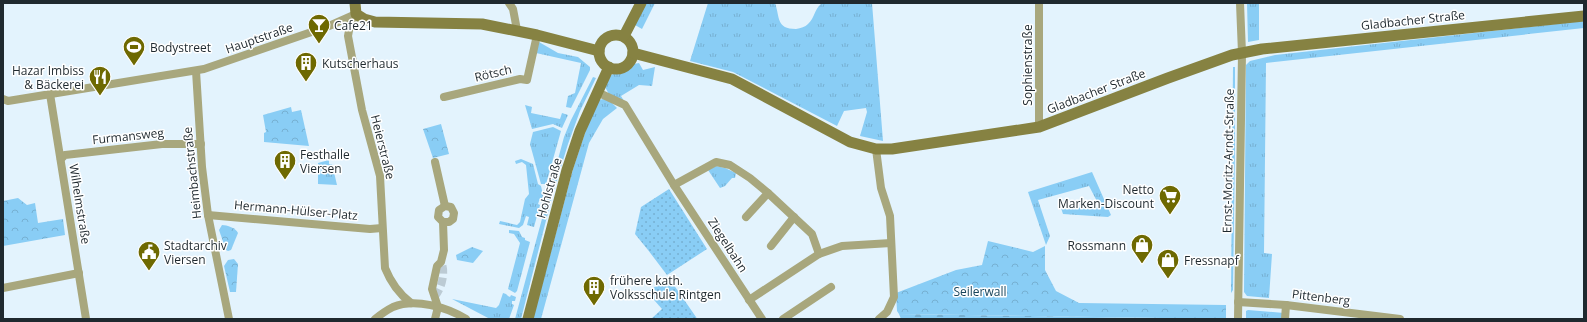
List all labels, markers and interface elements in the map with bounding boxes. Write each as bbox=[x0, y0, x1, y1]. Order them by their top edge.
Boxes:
street label: Gladbacher Straße bbox=[1360, 6, 1466, 34]
bar icon: Cafe21 bbox=[306, 12, 332, 45]
place label: Cafe21 bbox=[334, 17, 373, 34]
street label: Hauptstraße bbox=[223, 18, 295, 57]
street label: Sophienstraße bbox=[1019, 24, 1036, 106]
sports icon: Bodystreet bbox=[121, 34, 147, 67]
place label: Bodystreet bbox=[150, 39, 211, 56]
building icon: Kutscherhaus bbox=[293, 50, 319, 83]
place label: Kutscherhaus bbox=[322, 55, 399, 72]
street label: Rötsch bbox=[473, 60, 513, 86]
place label: Hazar Imbiss & Bäckerei bbox=[12, 62, 84, 93]
restaurant icon: Hazar Imbiss & Bäckerei bbox=[87, 64, 113, 97]
street label: Gladbacher Straße bbox=[1044, 64, 1148, 118]
street label: Ernst-Moritz-Arndt-Straße bbox=[1218, 88, 1238, 233]
street label: Heierstraße bbox=[367, 113, 399, 181]
street label: Furmansweg bbox=[91, 124, 165, 148]
street label: Heimbachstraße bbox=[179, 126, 205, 220]
place label: Festhalle Viersen bbox=[300, 146, 350, 177]
building icon: Festhalle Viersen bbox=[272, 148, 298, 181]
street label: Hohlstraße bbox=[532, 155, 566, 220]
street label: Wilhelmstraße bbox=[65, 163, 95, 246]
place label: Netto Marken-Discount bbox=[1058, 181, 1154, 212]
supermarket icon: Netto Marken-Discount bbox=[1157, 183, 1183, 216]
street label: Hermann-Hülser-Platz bbox=[233, 196, 359, 224]
street label: Ziegelbahn bbox=[704, 215, 752, 275]
shop icon: Rossmann bbox=[1129, 232, 1155, 265]
place label: Stadtarchiv Viersen bbox=[164, 237, 227, 268]
place label: Rossmann bbox=[1067, 237, 1126, 254]
public building icon: Stadtarchiv Viersen bbox=[136, 239, 162, 272]
shop icon: Fressnapf bbox=[1155, 247, 1181, 280]
place label: Fressnapf bbox=[1184, 252, 1240, 269]
place label: frühere kath. Volksschule Rintgen bbox=[610, 272, 721, 303]
building icon: frühere kath. Volksschule Rintgen bbox=[581, 274, 607, 307]
park label: Seilerwall bbox=[953, 283, 1007, 300]
street label: Pittenberg bbox=[1291, 285, 1351, 309]

